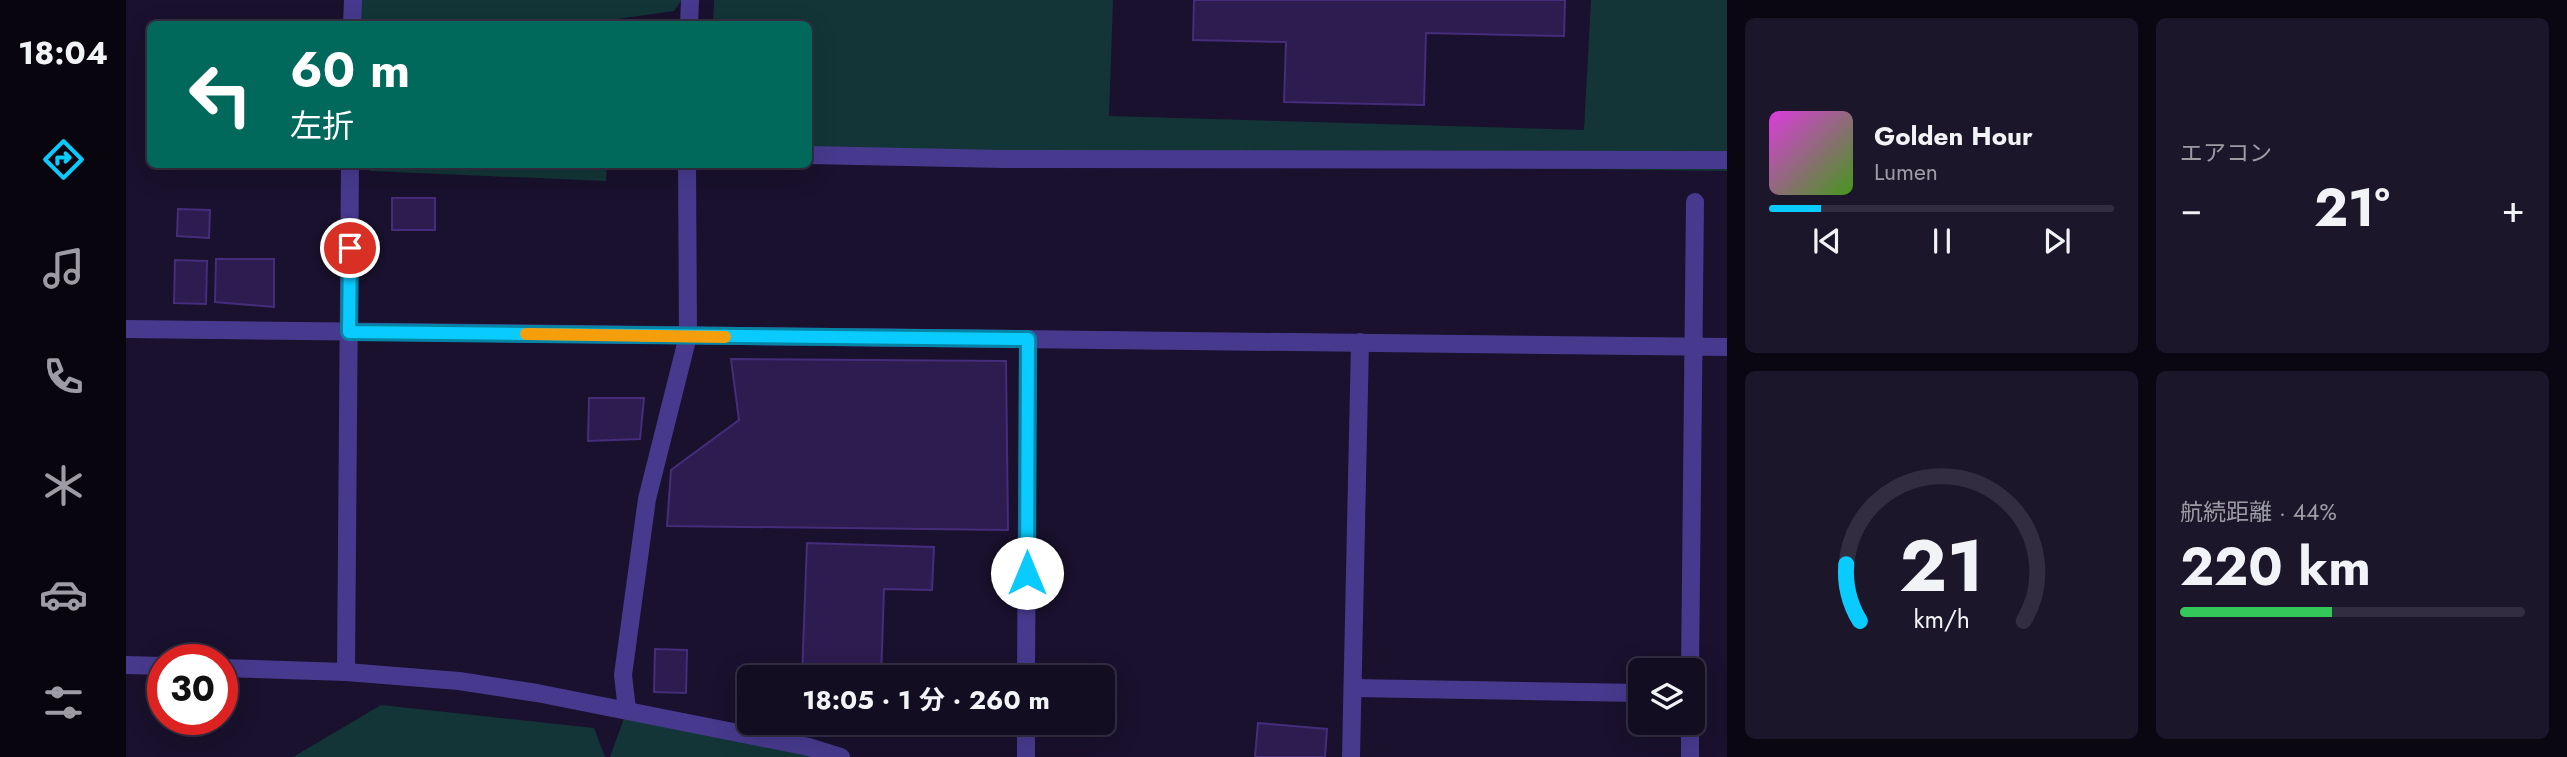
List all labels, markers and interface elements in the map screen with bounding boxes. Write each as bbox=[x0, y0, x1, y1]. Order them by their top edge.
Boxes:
text: 18:04 bbox=[18, 30, 108, 76]
text: 60 m bbox=[290, 35, 410, 105]
icon: left bbox=[175, 49, 266, 140]
text: 左折 bbox=[290, 103, 354, 149]
text: Golden Hour bbox=[1874, 117, 2033, 155]
icon: directions bbox=[39, 135, 88, 184]
text: エアコン bbox=[2180, 136, 2272, 170]
text: Lumen bbox=[1874, 155, 1938, 189]
text: 21° bbox=[2314, 170, 2390, 246]
text: − bbox=[2180, 181, 2202, 236]
text: + bbox=[2502, 181, 2525, 236]
pin bbox=[320, 218, 380, 278]
icon: previous bbox=[1808, 222, 1846, 260]
icon: pause bbox=[1923, 222, 1961, 260]
icon: next bbox=[2038, 222, 2076, 260]
icon: arrive bbox=[331, 229, 369, 267]
icon: music bbox=[39, 244, 88, 293]
icon: phone bbox=[39, 352, 88, 401]
icon: climate bbox=[39, 461, 88, 510]
text: 航続距離 · 44% bbox=[2180, 495, 2337, 529]
text: 21 bbox=[1899, 513, 1984, 618]
text: 220 km bbox=[2180, 529, 2371, 605]
position arrow bbox=[990, 536, 1064, 610]
icon: car bbox=[39, 570, 88, 619]
text: km/h bbox=[1913, 601, 1970, 637]
speed limit sign: 30 bbox=[147, 644, 238, 735]
map controls bbox=[1628, 658, 1705, 735]
button: layers bbox=[1628, 658, 1705, 735]
icon: filters bbox=[39, 678, 88, 727]
text: 18:05 · 1 分 · 260 m bbox=[802, 681, 1050, 719]

